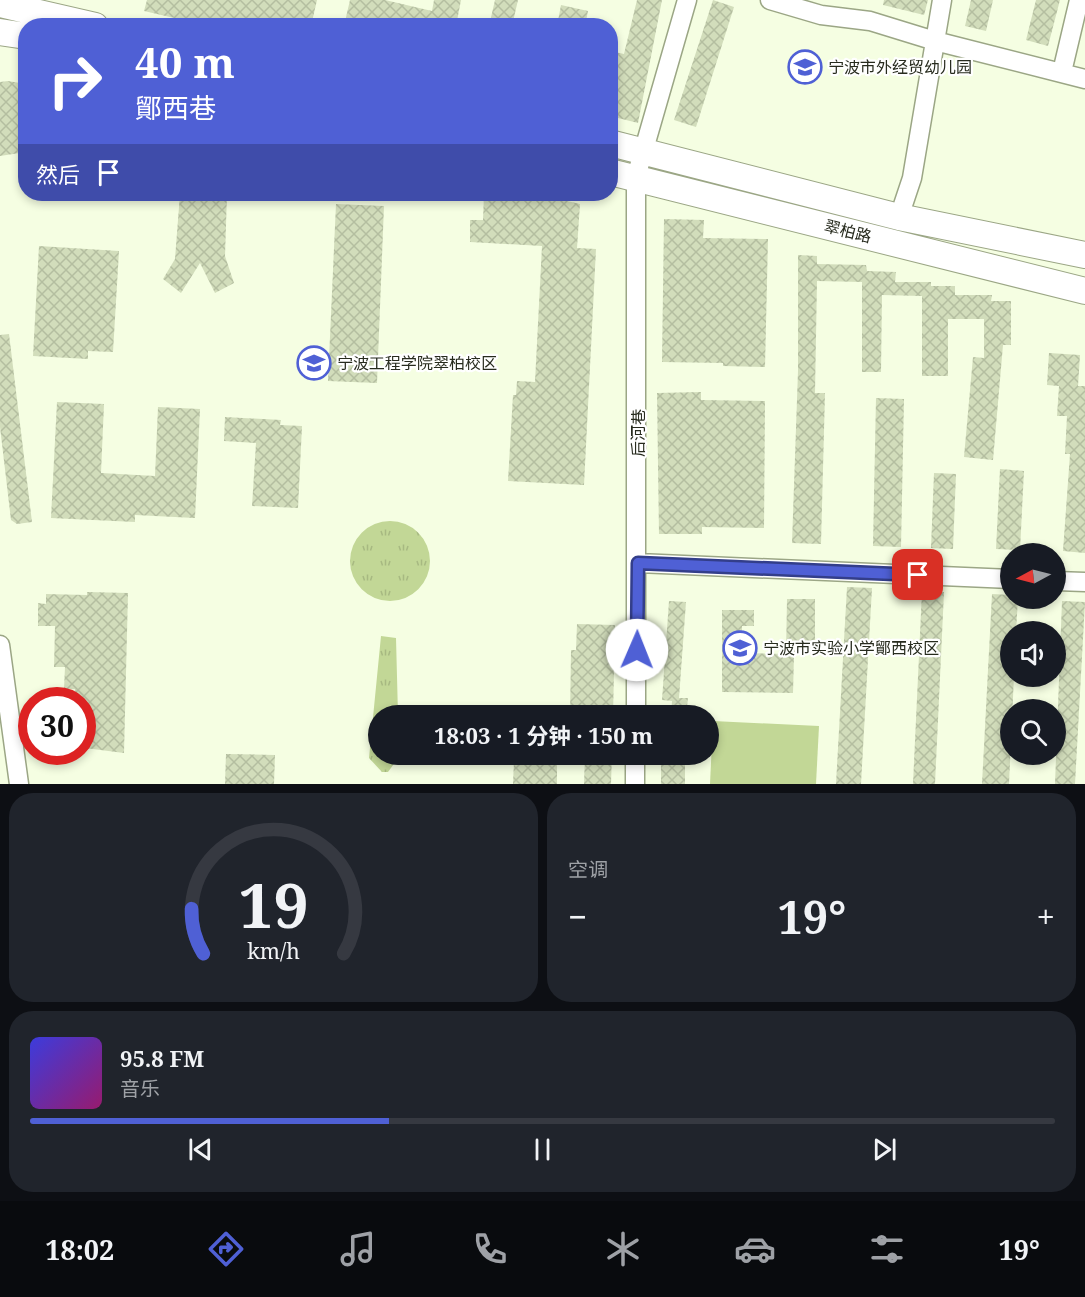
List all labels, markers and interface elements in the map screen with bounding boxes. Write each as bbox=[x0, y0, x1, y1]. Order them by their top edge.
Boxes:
text: 40 m bbox=[135, 33, 235, 90]
icon: right bbox=[36, 42, 114, 120]
school or university icon: 宁波市外经贸幼儿园 bbox=[787, 49, 823, 85]
place label: 宁波市外经贸幼儿园 bbox=[828, 56, 972, 78]
text: 鄮西巷 bbox=[135, 89, 216, 126]
icon: arrive bbox=[92, 156, 125, 189]
text: 然后 bbox=[36, 159, 80, 189]
street label: 翠柏路 bbox=[822, 215, 874, 247]
school or university icon: 宁波工程学院翠柏校区 bbox=[296, 345, 332, 381]
place label: 宁波工程学院翠柏校区 bbox=[337, 352, 497, 374]
street label: 后河巷 bbox=[627, 409, 649, 457]
north arrow bbox=[1000, 543, 1066, 609]
map controls bbox=[1000, 543, 1066, 765]
pin bbox=[892, 549, 943, 600]
icon: arrive bbox=[901, 558, 934, 591]
position arrow bbox=[605, 618, 669, 682]
button: sound bbox=[1000, 621, 1066, 687]
school or university icon: 宁波市实验小学鄮西校区 bbox=[722, 630, 758, 666]
place label: 宁波市实验小学鄮西校区 bbox=[763, 637, 939, 659]
speed limit sign: 30 bbox=[18, 687, 96, 765]
button: search bbox=[1000, 699, 1066, 765]
text: 18:03 · 1 分钟 · 150 m bbox=[434, 720, 653, 750]
text: 空调 bbox=[568, 856, 608, 883]
text: 19 bbox=[238, 861, 309, 946]
text: 19° bbox=[777, 886, 846, 947]
text: − bbox=[568, 894, 587, 939]
text: + bbox=[1037, 894, 1055, 939]
text: km/h bbox=[247, 937, 300, 966]
text: 95.8 FM bbox=[120, 1043, 204, 1073]
text: 音乐 bbox=[120, 1075, 160, 1102]
icon: previous bbox=[184, 1133, 217, 1166]
icon: pause bbox=[526, 1133, 559, 1166]
icon: next bbox=[868, 1133, 901, 1166]
icon: directions bbox=[205, 1228, 247, 1270]
icon: music bbox=[337, 1228, 379, 1270]
icon: phone bbox=[469, 1228, 511, 1270]
icon: climate bbox=[602, 1228, 644, 1270]
icon: car bbox=[734, 1228, 776, 1270]
icon: filters bbox=[866, 1228, 908, 1270]
text: 18:02 bbox=[45, 1231, 114, 1268]
text: 19° bbox=[998, 1231, 1040, 1268]

